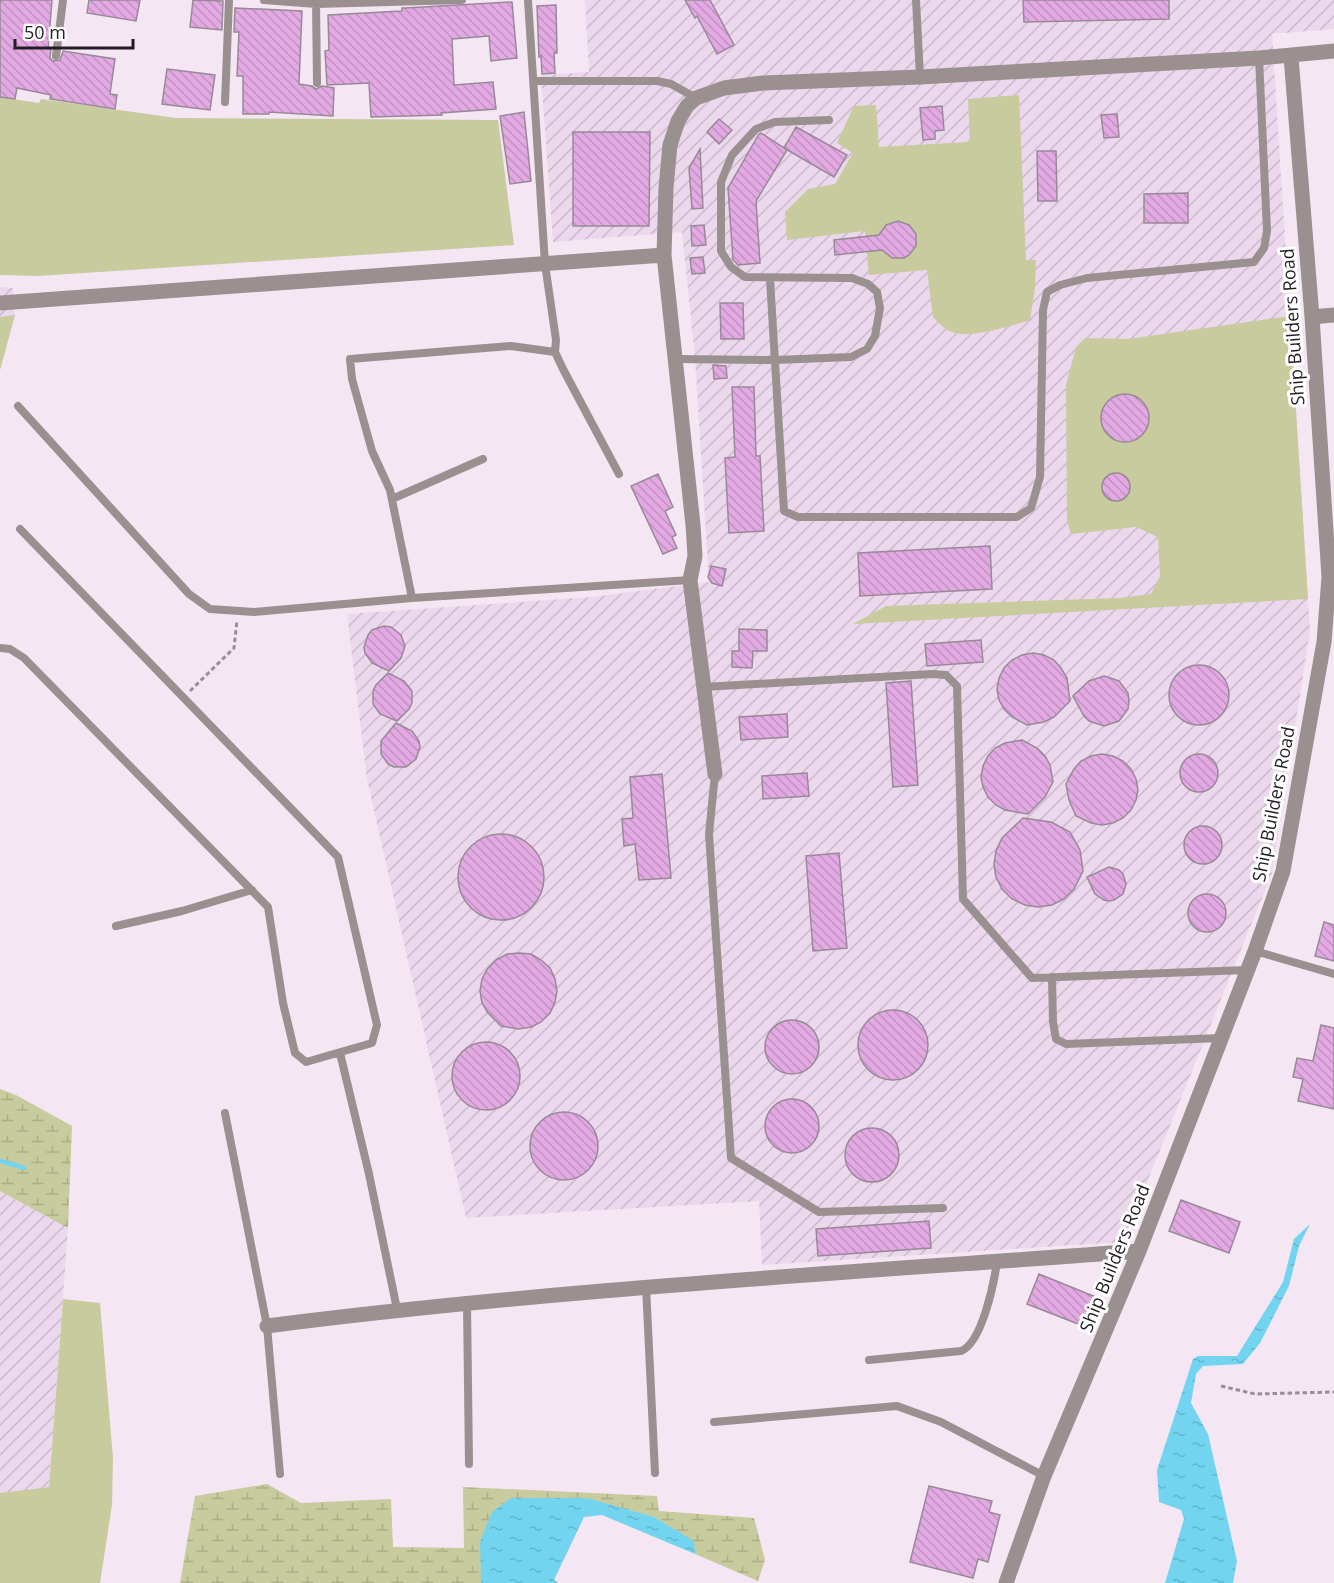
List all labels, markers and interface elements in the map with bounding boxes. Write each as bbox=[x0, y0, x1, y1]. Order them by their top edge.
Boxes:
scale bar bbox=[15, 12, 134, 50]
text: 50 m bbox=[24, 20, 66, 44]
street label: Ship Builders Road bbox=[1275, 248, 1309, 406]
street label: Ship Builders Road bbox=[1246, 724, 1300, 884]
street label: Ship Builders Road bbox=[1073, 1180, 1155, 1336]

